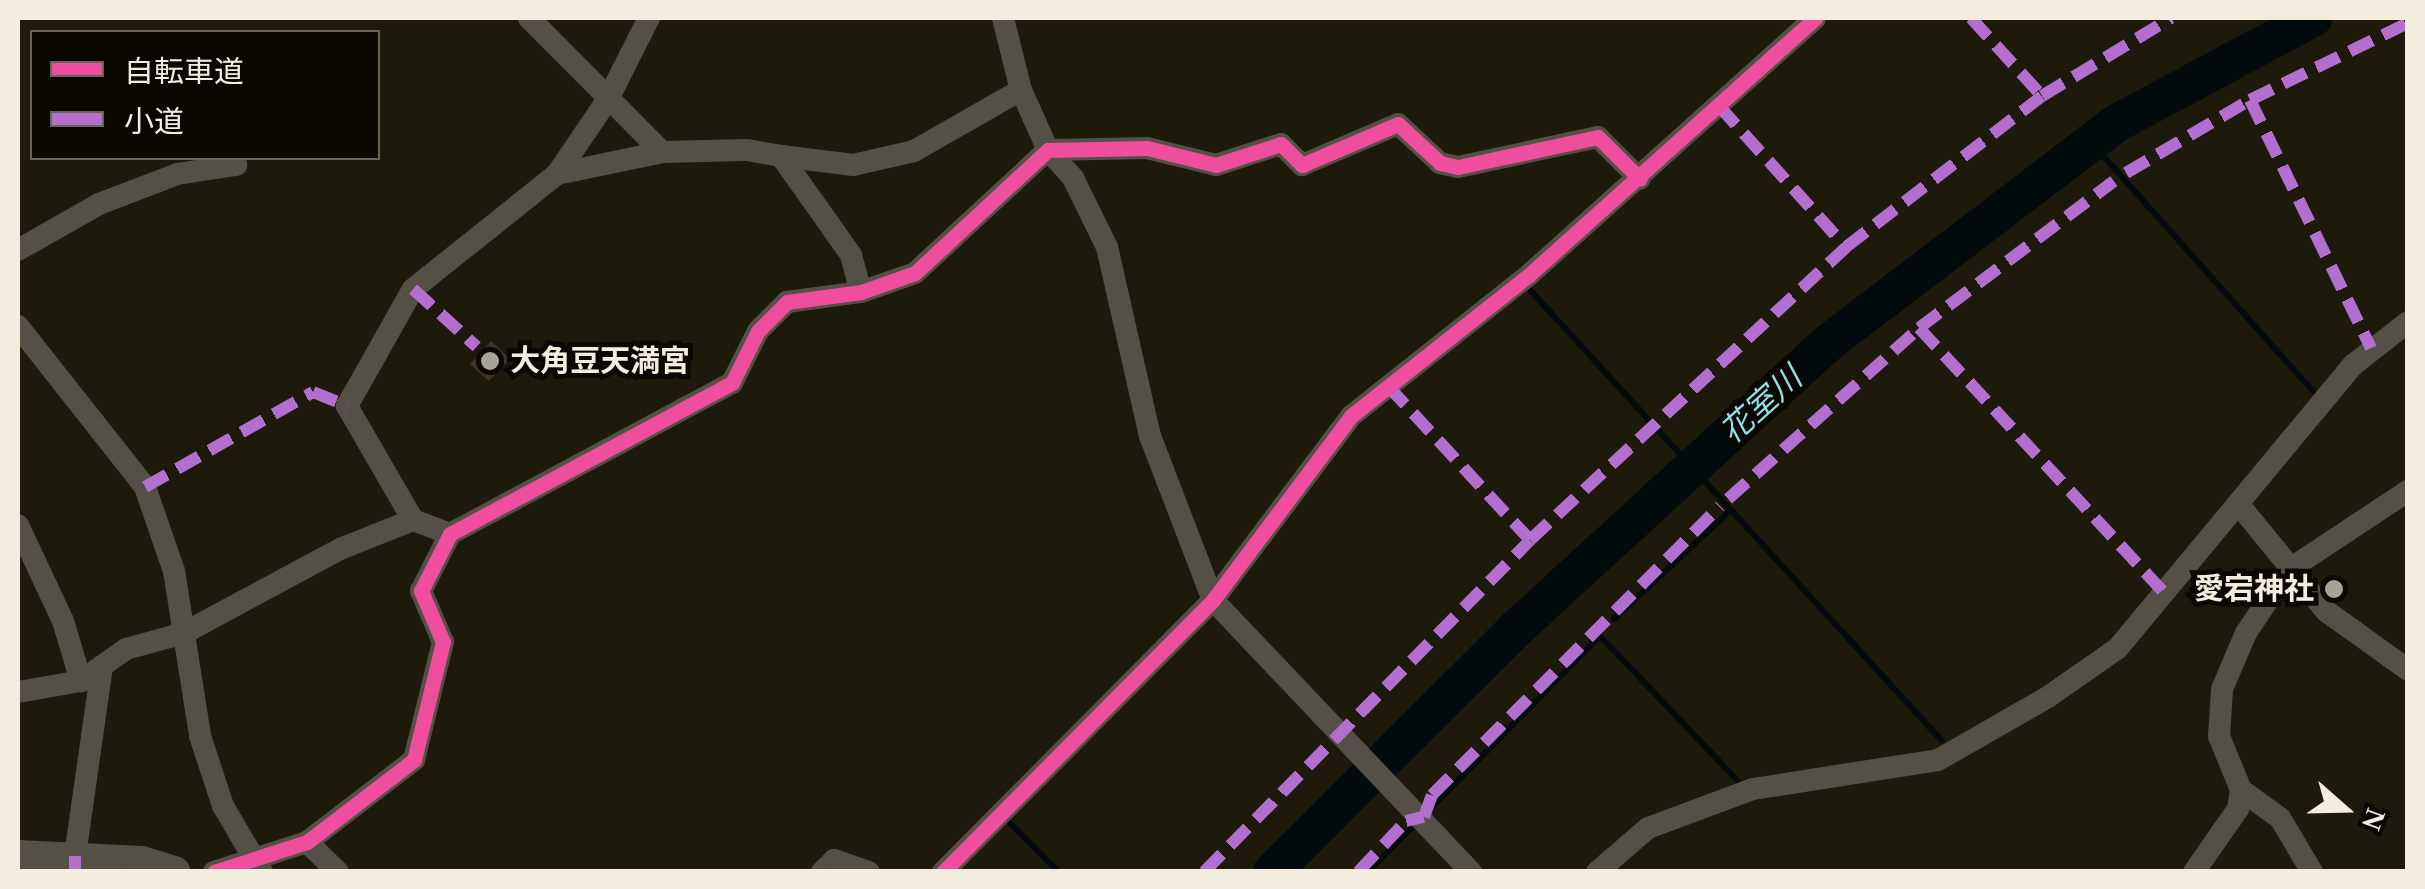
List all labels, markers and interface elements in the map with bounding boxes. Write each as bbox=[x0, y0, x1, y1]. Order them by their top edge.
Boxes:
legend bbox=[30, 30, 380, 160]
text: 自転車道 bbox=[124, 55, 244, 88]
text: 小道 bbox=[124, 105, 184, 138]
place label: 大角豆天満宮 bbox=[510, 343, 690, 379]
marker: 大角豆天満宮 bbox=[479, 350, 501, 372]
water label: 花室川 bbox=[1712, 359, 1810, 451]
place label: 愛宕神社 bbox=[2194, 571, 2314, 607]
marker: 愛宕神社 bbox=[2323, 578, 2345, 600]
north arrow bbox=[2295, 759, 2395, 859]
text: N bbox=[2356, 805, 2392, 834]

